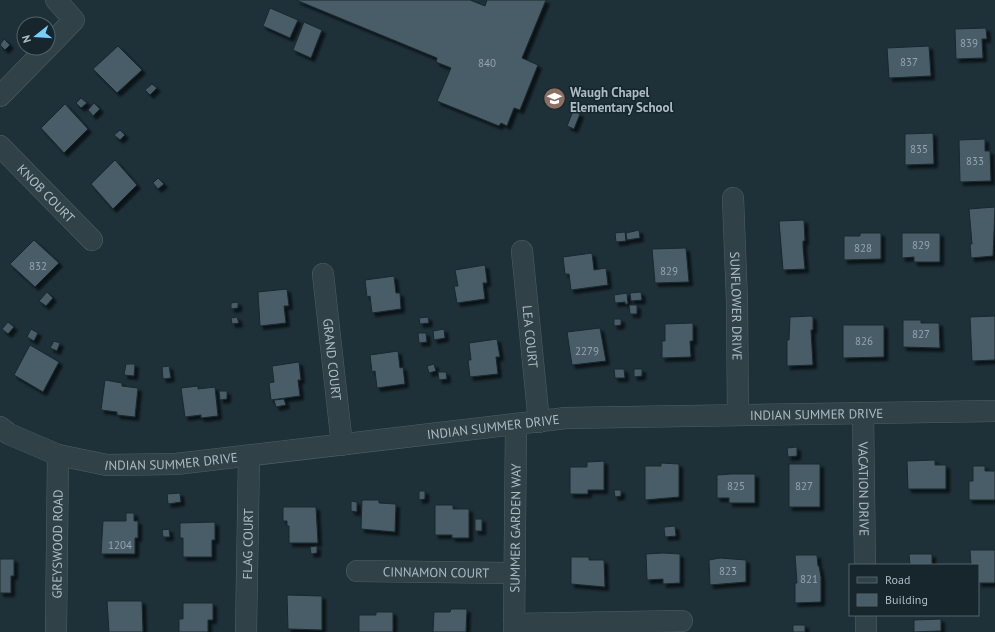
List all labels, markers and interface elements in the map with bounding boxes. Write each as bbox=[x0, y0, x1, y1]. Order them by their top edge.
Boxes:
north arrow bbox=[16, 16, 56, 56]
text: N bbox=[19, 33, 34, 44]
house number: 839 bbox=[960, 36, 978, 50]
house number: 837 bbox=[900, 55, 918, 69]
house number: 840 bbox=[478, 56, 496, 70]
place label: Waugh Chapel Elementary School bbox=[570, 84, 674, 116]
school or university icon: Waugh Chapel Elementary School bbox=[541, 86, 567, 112]
house number: 835 bbox=[910, 142, 928, 156]
house number: 833 bbox=[966, 154, 984, 168]
street label: KNOB COURT bbox=[13, 161, 78, 226]
house number: 829 bbox=[912, 238, 930, 252]
house number: 828 bbox=[854, 241, 872, 255]
street label: SUNFLOWER DRIVE bbox=[726, 251, 746, 360]
house number: 832 bbox=[29, 259, 47, 273]
house number: 829 bbox=[660, 264, 678, 278]
street label: LEA COURT bbox=[518, 304, 542, 369]
street label: GRAND COURT bbox=[319, 318, 345, 401]
house number: 827 bbox=[912, 327, 930, 341]
house number: 826 bbox=[855, 334, 873, 348]
house number: 2279 bbox=[575, 344, 599, 358]
street label: INDIAN SUMMER DRIVE bbox=[750, 405, 883, 424]
street label: INDIAN SUMMER DRIVE bbox=[426, 411, 560, 443]
street label: VACATION DRIVE bbox=[854, 441, 873, 536]
street label: INDIAN SUMMER DRIVE bbox=[103, 449, 239, 474]
street label: SUMMER GARDEN WAY bbox=[506, 463, 525, 593]
house number: 825 bbox=[727, 479, 745, 493]
house number: 827 bbox=[795, 479, 813, 493]
street label: GREYSWOOD ROAD bbox=[48, 489, 67, 599]
street label: FLAG COURT bbox=[239, 508, 257, 580]
house number: 1204 bbox=[108, 538, 132, 552]
street label: CINNAMON COURT bbox=[383, 563, 489, 582]
house number: 823 bbox=[719, 564, 737, 578]
legend bbox=[849, 564, 979, 616]
house number: 821 bbox=[800, 572, 818, 586]
text: Road bbox=[885, 572, 910, 587]
text: Building bbox=[885, 592, 928, 607]

